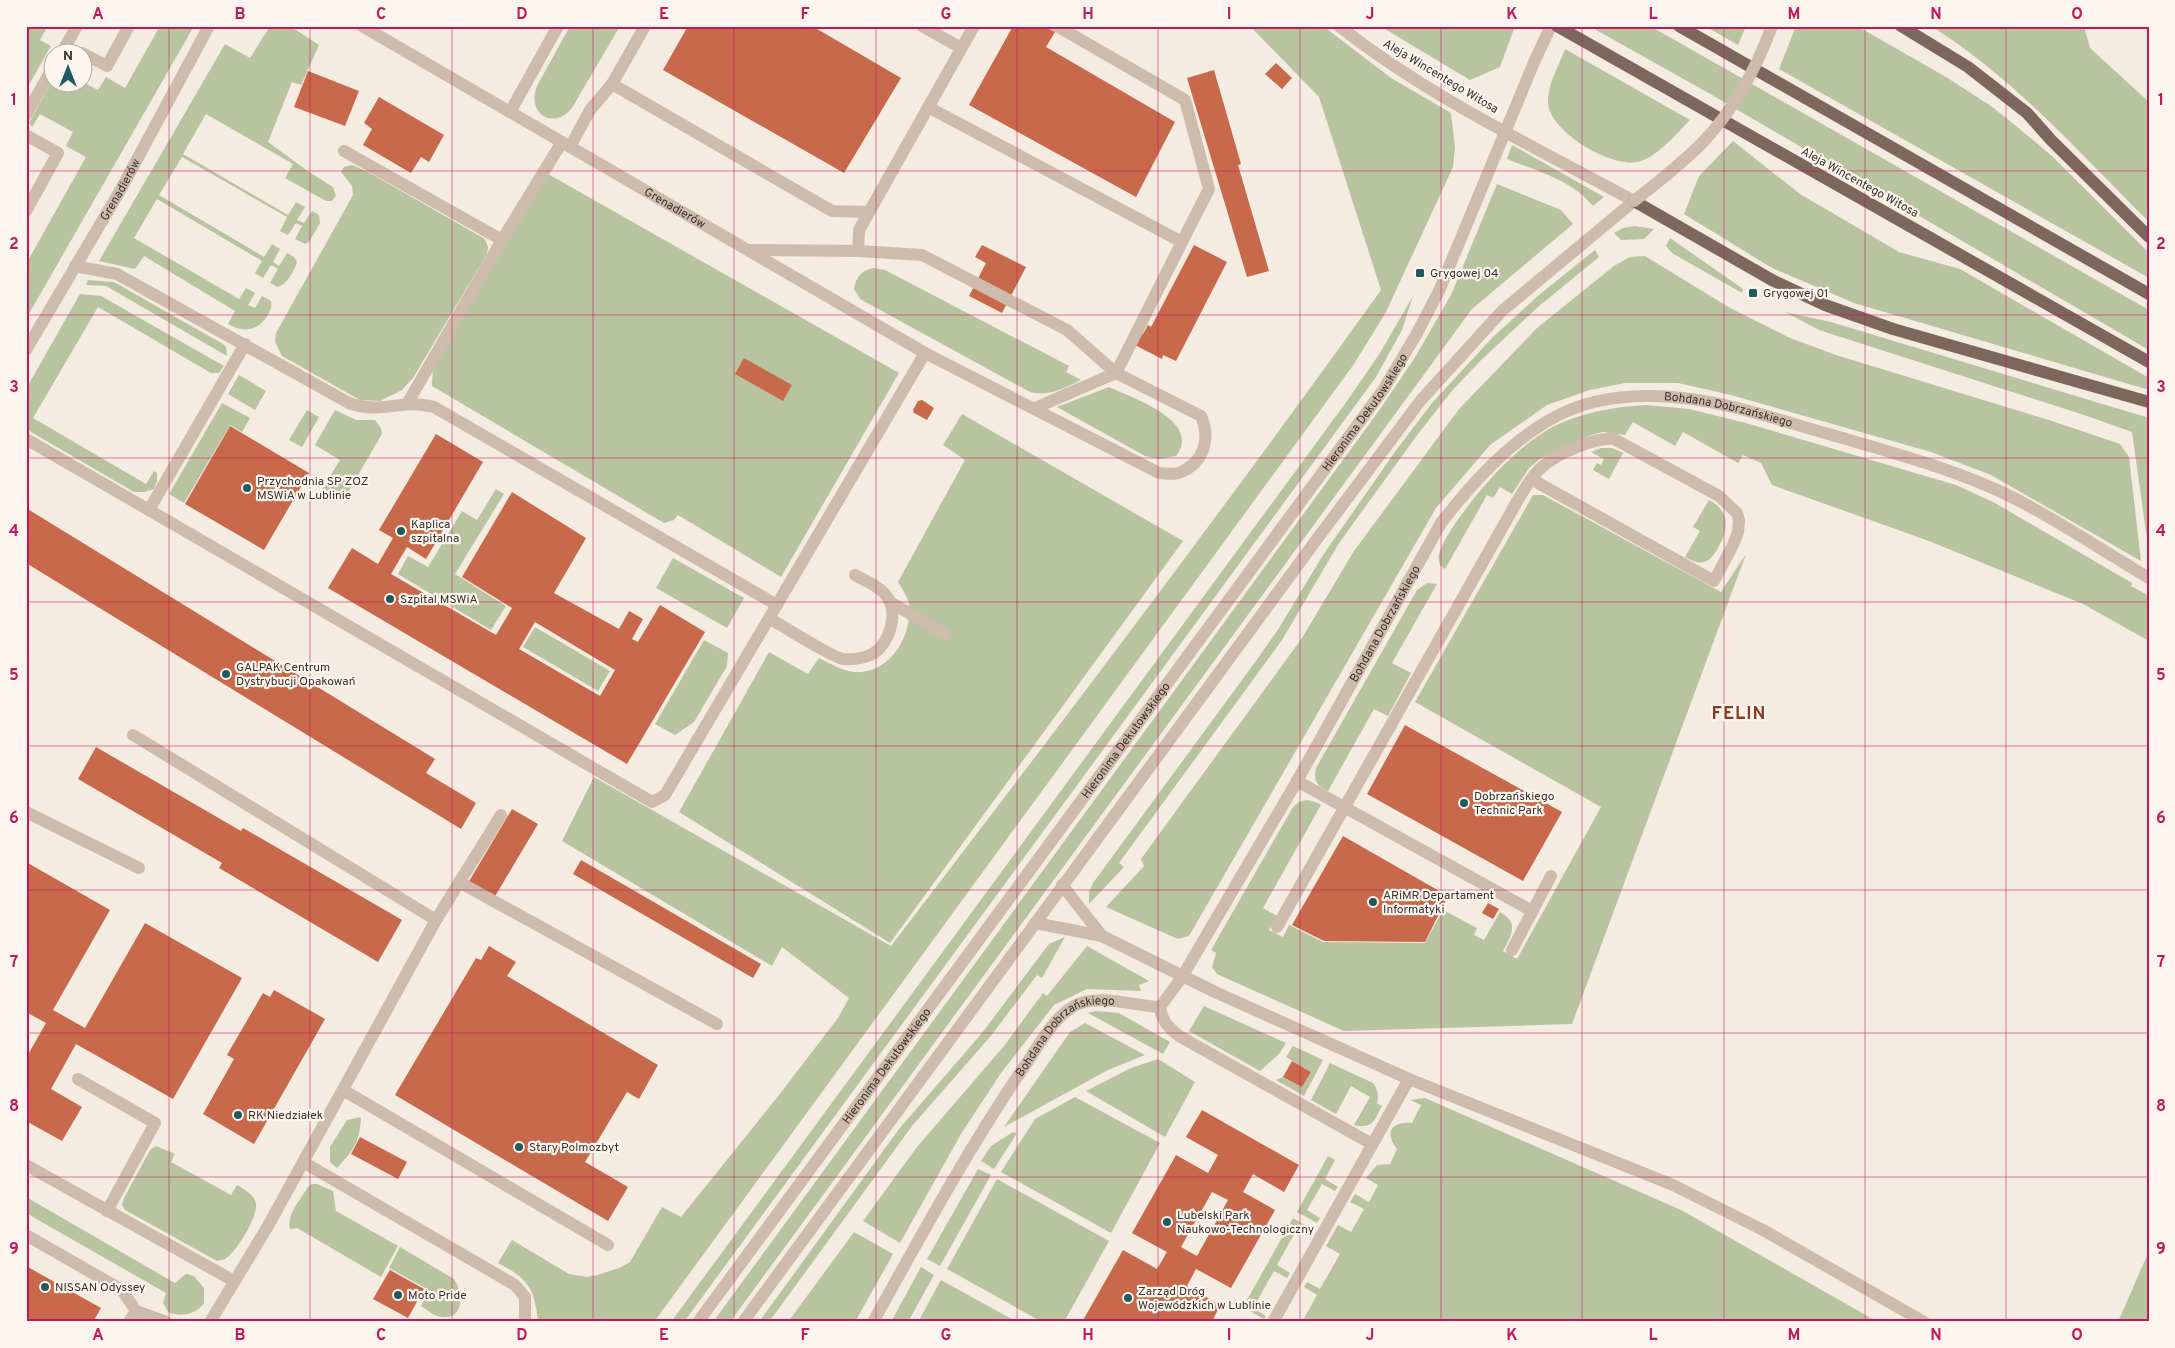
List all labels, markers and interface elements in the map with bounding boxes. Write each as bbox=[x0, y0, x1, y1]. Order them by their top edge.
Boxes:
text: A bbox=[92, 5, 104, 25]
text: B bbox=[234, 5, 246, 25]
text: C bbox=[376, 5, 386, 25]
text: D bbox=[516, 5, 528, 25]
text: E bbox=[659, 5, 669, 25]
text: F bbox=[800, 5, 810, 25]
text: G bbox=[941, 5, 951, 25]
text: H bbox=[1082, 5, 1094, 25]
text: I bbox=[1227, 5, 1231, 25]
text: J bbox=[1366, 5, 1374, 25]
text: K bbox=[1506, 5, 1518, 25]
text: L bbox=[1648, 5, 1658, 25]
text: M bbox=[1788, 5, 1800, 25]
text: N bbox=[1930, 5, 1942, 25]
text: O bbox=[2071, 5, 2083, 25]
street label: Aleja Wincentego Witosa bbox=[1380, 36, 1501, 118]
north arrow bbox=[42, 42, 92, 92]
text: N bbox=[63, 48, 73, 65]
text: 1 bbox=[11, 91, 17, 111]
text: 1 bbox=[2158, 91, 2164, 111]
street label: Aleja Wincentego Witosa bbox=[1798, 144, 1921, 222]
street label: Grenadierów bbox=[97, 156, 145, 224]
street label: Grenadierów bbox=[641, 185, 709, 233]
text: 2 bbox=[9, 235, 19, 255]
text: 2 bbox=[2156, 235, 2166, 255]
place label: Grygowej 04 bbox=[1430, 266, 1499, 282]
marker: Grygowej 04 bbox=[1414, 267, 1426, 279]
place label: Grygowej 01 bbox=[1763, 286, 1829, 302]
marker: Grygowej 01 bbox=[1747, 287, 1759, 299]
street label: Hieronima Dekutowskiego bbox=[1319, 350, 1412, 475]
text: 3 bbox=[9, 378, 19, 398]
text: 3 bbox=[2156, 378, 2166, 398]
street label: Bohdana Dobrzańskiego bbox=[1663, 389, 1795, 432]
place label: Przychodnia SP ZOZ MSWiA w Lublinie bbox=[257, 474, 368, 504]
marker: Przychodnia SP ZOZ MSWiA w Lublinie bbox=[241, 482, 253, 494]
place label: Kaplica szpitalna bbox=[411, 517, 459, 547]
text: 4 bbox=[9, 522, 19, 542]
text: 4 bbox=[2156, 522, 2166, 542]
marker: Kaplica szpitalna bbox=[395, 525, 407, 537]
street label: Bohdana Dobrzańskiego bbox=[1347, 563, 1425, 685]
place label: Szpital MSWiA bbox=[400, 592, 478, 608]
marker: Szpital MSWiA bbox=[384, 593, 396, 605]
place label: GALPAK Centrum Dystrybucji Opakowań bbox=[236, 660, 356, 690]
text: 5 bbox=[9, 666, 19, 686]
text: 5 bbox=[2156, 666, 2166, 686]
marker: GALPAK Centrum Dystrybucji Opakowań bbox=[220, 668, 232, 680]
street label: Hieronima Dekutowskiego bbox=[1078, 679, 1175, 802]
district label: FELIN bbox=[1712, 703, 1766, 726]
place label: Dobrzańskiego Technic Park bbox=[1474, 789, 1555, 819]
marker: Dobrzańskiego Technic Park bbox=[1458, 797, 1470, 809]
text: 6 bbox=[9, 809, 19, 829]
text: 6 bbox=[2156, 809, 2166, 829]
place label: ARiMR Departament Informatyki bbox=[1383, 888, 1494, 918]
marker: ARiMR Departament Informatyki bbox=[1367, 896, 1379, 908]
text: 7 bbox=[10, 953, 18, 973]
text: 7 bbox=[2157, 953, 2165, 973]
street label: Bohdana Dobrzańskiego bbox=[1012, 993, 1116, 1080]
street label: Hieronima Dekutowskiego bbox=[839, 1005, 935, 1128]
text: 8 bbox=[9, 1097, 19, 1117]
text: 8 bbox=[2156, 1097, 2166, 1117]
place label: RK Niedziałek bbox=[248, 1108, 323, 1124]
marker: RK Niedziałek bbox=[232, 1109, 244, 1121]
place label: Stary Polmozbyt bbox=[529, 1140, 619, 1156]
marker: Stary Polmozbyt bbox=[513, 1141, 525, 1153]
place label: Lubelski Park Naukowo-Technologiczny bbox=[1177, 1208, 1314, 1238]
marker: Lubelski Park Naukowo-Technologiczny bbox=[1161, 1216, 1173, 1228]
text: 9 bbox=[9, 1240, 19, 1260]
text: 9 bbox=[2156, 1240, 2166, 1260]
place label: NISSAN Odyssey bbox=[55, 1280, 145, 1296]
marker: NISSAN Odyssey bbox=[39, 1281, 51, 1293]
place label: Zarząd Dróg Wojewódzkich w Lublinie bbox=[1138, 1284, 1271, 1314]
place label: Moto Pride bbox=[408, 1288, 467, 1304]
marker: Moto Pride bbox=[392, 1289, 404, 1301]
marker: Zarząd Dróg Wojewódzkich w Lublinie bbox=[1122, 1292, 1134, 1304]
text: A bbox=[92, 1326, 104, 1346]
text: B bbox=[234, 1326, 246, 1346]
text: C bbox=[376, 1326, 386, 1346]
text: D bbox=[516, 1326, 528, 1346]
text: E bbox=[659, 1326, 669, 1346]
text: F bbox=[800, 1326, 810, 1346]
text: G bbox=[941, 1326, 951, 1346]
text: H bbox=[1082, 1326, 1094, 1346]
text: I bbox=[1227, 1326, 1231, 1346]
text: J bbox=[1366, 1326, 1374, 1346]
text: K bbox=[1506, 1326, 1518, 1346]
text: L bbox=[1648, 1326, 1658, 1346]
text: M bbox=[1788, 1326, 1800, 1346]
text: N bbox=[1930, 1326, 1942, 1346]
text: O bbox=[2071, 1326, 2083, 1346]

